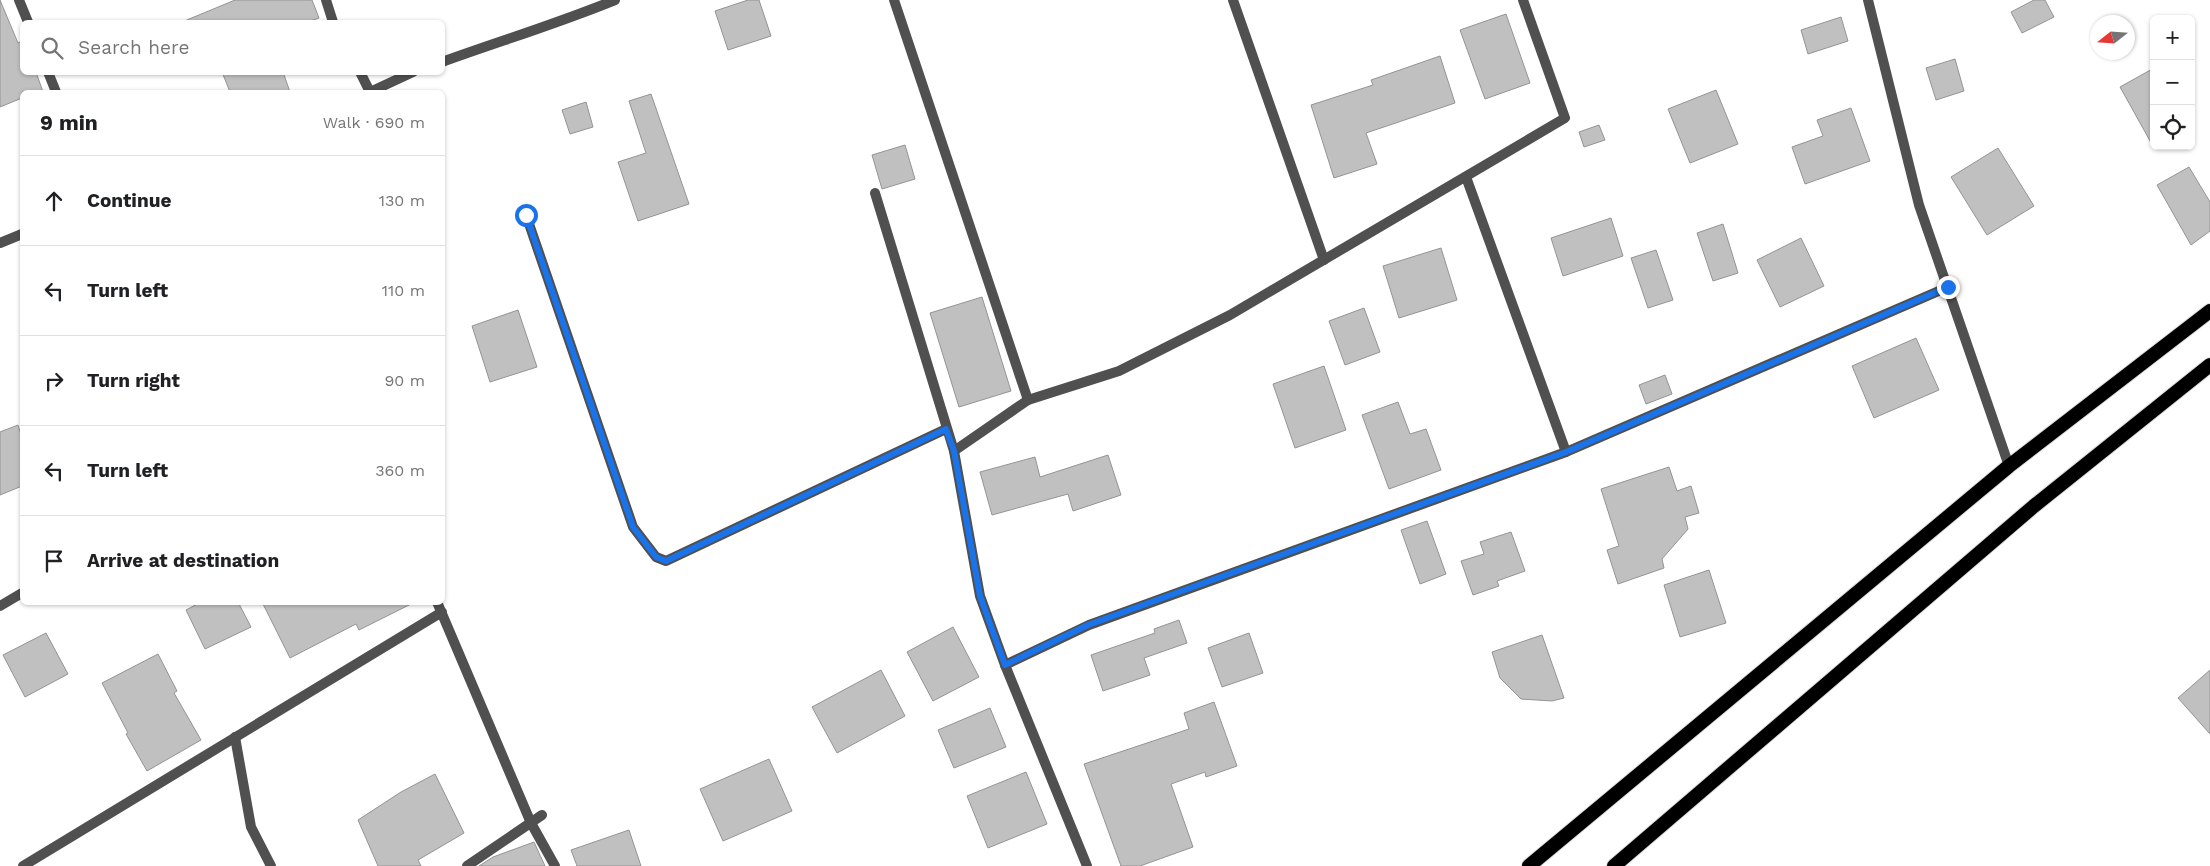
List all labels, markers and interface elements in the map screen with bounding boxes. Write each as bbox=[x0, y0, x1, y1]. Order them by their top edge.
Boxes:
north arrow bbox=[2090, 15, 2135, 60]
map controls bbox=[2150, 15, 2195, 150]
button: + bbox=[2150, 15, 2195, 60]
search box bbox=[20, 20, 445, 75]
icon: search bbox=[38, 34, 66, 62]
text: Search here bbox=[78, 36, 189, 59]
button: − bbox=[2150, 60, 2195, 105]
button: locate bbox=[2150, 105, 2195, 150]
text: 9 min bbox=[40, 110, 98, 135]
text: Walk · 690 m bbox=[323, 113, 425, 132]
icon: ahead bbox=[40, 187, 68, 215]
text: Continue bbox=[87, 189, 171, 212]
text: 130 m bbox=[379, 191, 425, 210]
route start bbox=[515, 204, 538, 227]
route end bbox=[1937, 276, 1960, 299]
icon: left bbox=[40, 277, 68, 305]
text: Turn left bbox=[87, 279, 168, 302]
text: 110 m bbox=[382, 281, 425, 300]
icon: right bbox=[40, 367, 68, 395]
text: Turn right bbox=[87, 369, 180, 392]
text: 90 m bbox=[384, 371, 425, 390]
icon: left bbox=[40, 457, 68, 485]
text: Turn left bbox=[87, 459, 168, 482]
text: 360 m bbox=[375, 461, 425, 480]
icon: arrive bbox=[40, 547, 68, 575]
text: Arrive at destination bbox=[87, 549, 279, 572]

